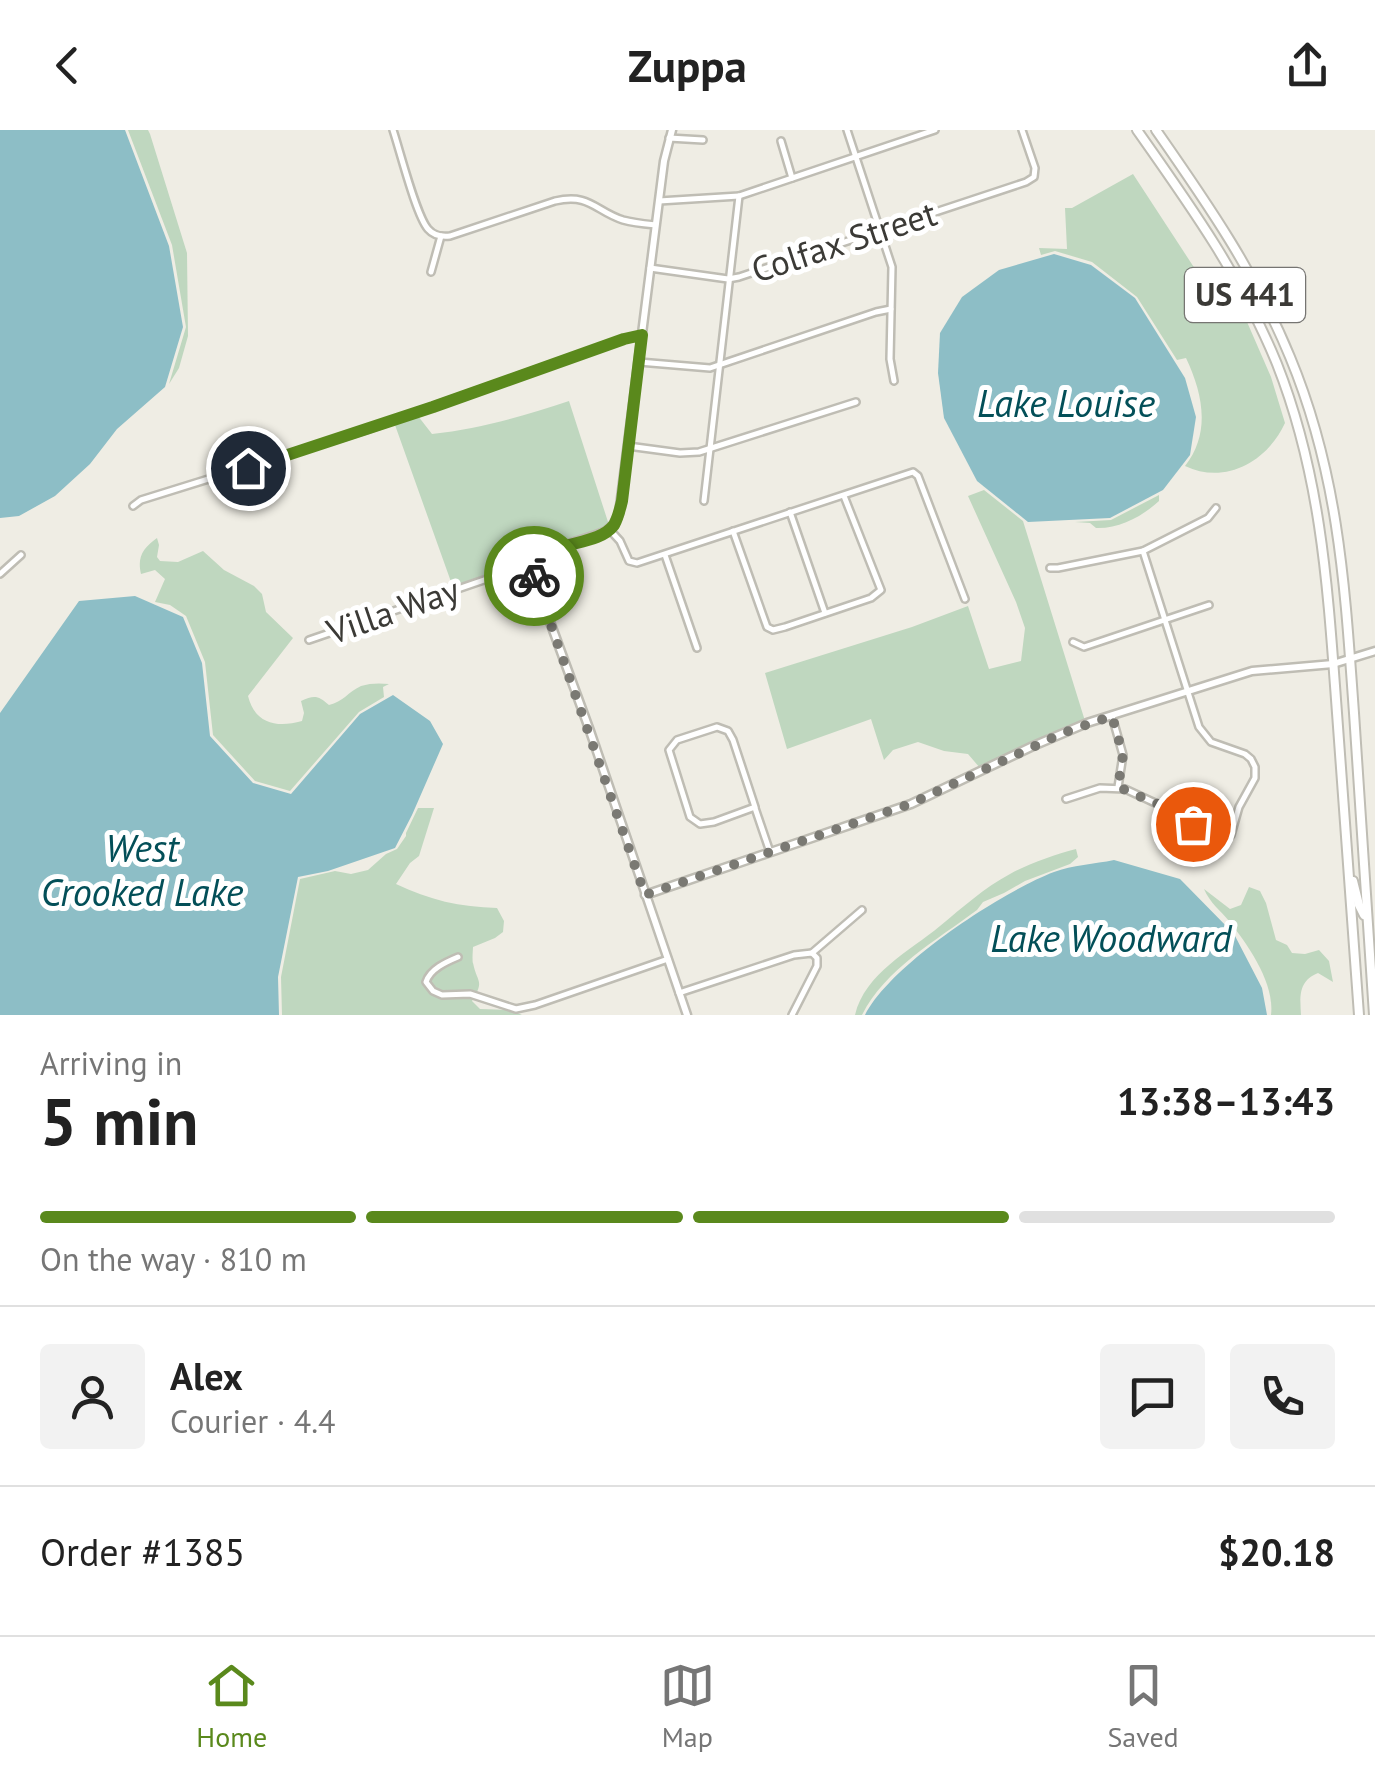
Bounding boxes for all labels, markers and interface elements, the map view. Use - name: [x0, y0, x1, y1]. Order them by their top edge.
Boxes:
- text: Zuppa: [628, 36, 747, 94]
- icon: back: [40, 38, 95, 93]
- icon: share: [1280, 38, 1335, 93]
- street label: Colfax Street: [745, 189, 942, 293]
- road number: US 441: [1185, 268, 1305, 322]
- water label: Lake Louise: [977, 378, 1155, 427]
- pin: [206, 426, 291, 511]
- icon: home: [221, 441, 276, 496]
- courier: [484, 526, 584, 626]
- icon: bike: [507, 549, 562, 604]
- street label: Villa Way: [319, 566, 465, 654]
- pin: [1151, 782, 1236, 867]
- icon: bag: [1166, 797, 1221, 852]
- water label: West Crooked Lake: [41, 823, 244, 916]
- water label: Lake Woodward: [990, 913, 1233, 962]
- text: Arriving in: [40, 1042, 182, 1084]
- text: 13:38–13:43: [1117, 1076, 1335, 1125]
- text: 5 min: [40, 1079, 199, 1163]
- text: On the way · 810 m: [40, 1238, 307, 1280]
- button: person: [40, 1344, 145, 1449]
- button: chat: [1100, 1344, 1205, 1449]
- button: phone: [1230, 1344, 1335, 1449]
- text: Alex: [170, 1351, 243, 1400]
- text: Courier · 4.4: [170, 1400, 336, 1442]
- text: Order #1385: [40, 1527, 245, 1576]
- text: $20.18: [1218, 1527, 1335, 1576]
- tab: Home: [196, 1658, 267, 1755]
- tab: Map: [660, 1658, 715, 1755]
- tab: Saved: [1107, 1658, 1179, 1755]

